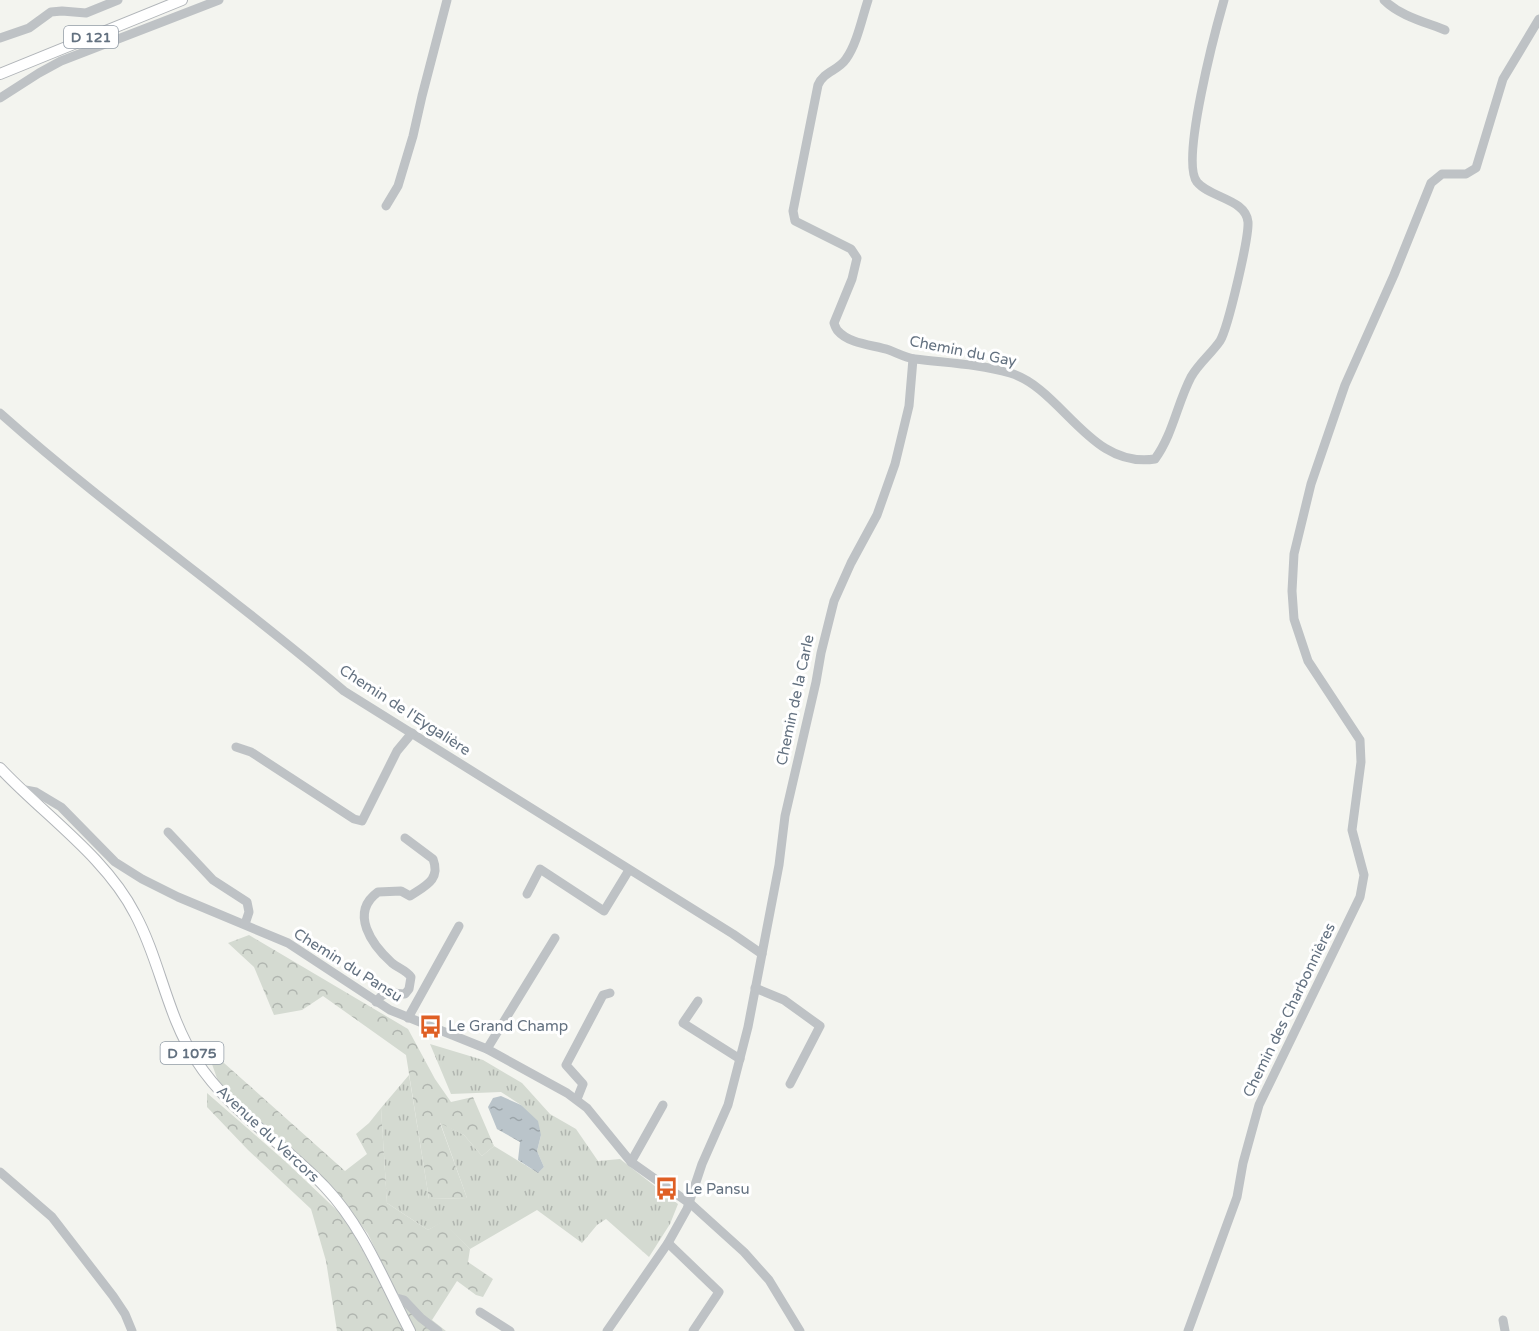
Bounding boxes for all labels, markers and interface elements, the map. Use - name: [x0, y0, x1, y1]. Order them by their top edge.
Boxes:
- road number: D 121: [64, 26, 118, 48]
- street label: Chemin du Gay: [908, 332, 1018, 370]
- street label: Chemin de la Carle: [772, 633, 818, 767]
- street label: Chemin de l'Eygalière: [336, 661, 474, 759]
- street label: Chemin des Charbonnières: [1239, 920, 1339, 1100]
- street label: Chemin du Pansu: [290, 924, 406, 1006]
- bus stop icon: Le Grand Champ: [417, 1013, 443, 1039]
- place label: Le Grand Champ: [448, 1017, 568, 1035]
- road number: D 1075: [160, 1042, 224, 1064]
- street label: Avenue du Vercors: [213, 1082, 323, 1186]
- bus stop icon: Le Pansu: [654, 1176, 680, 1202]
- place label: Le Pansu: [685, 1180, 750, 1198]

